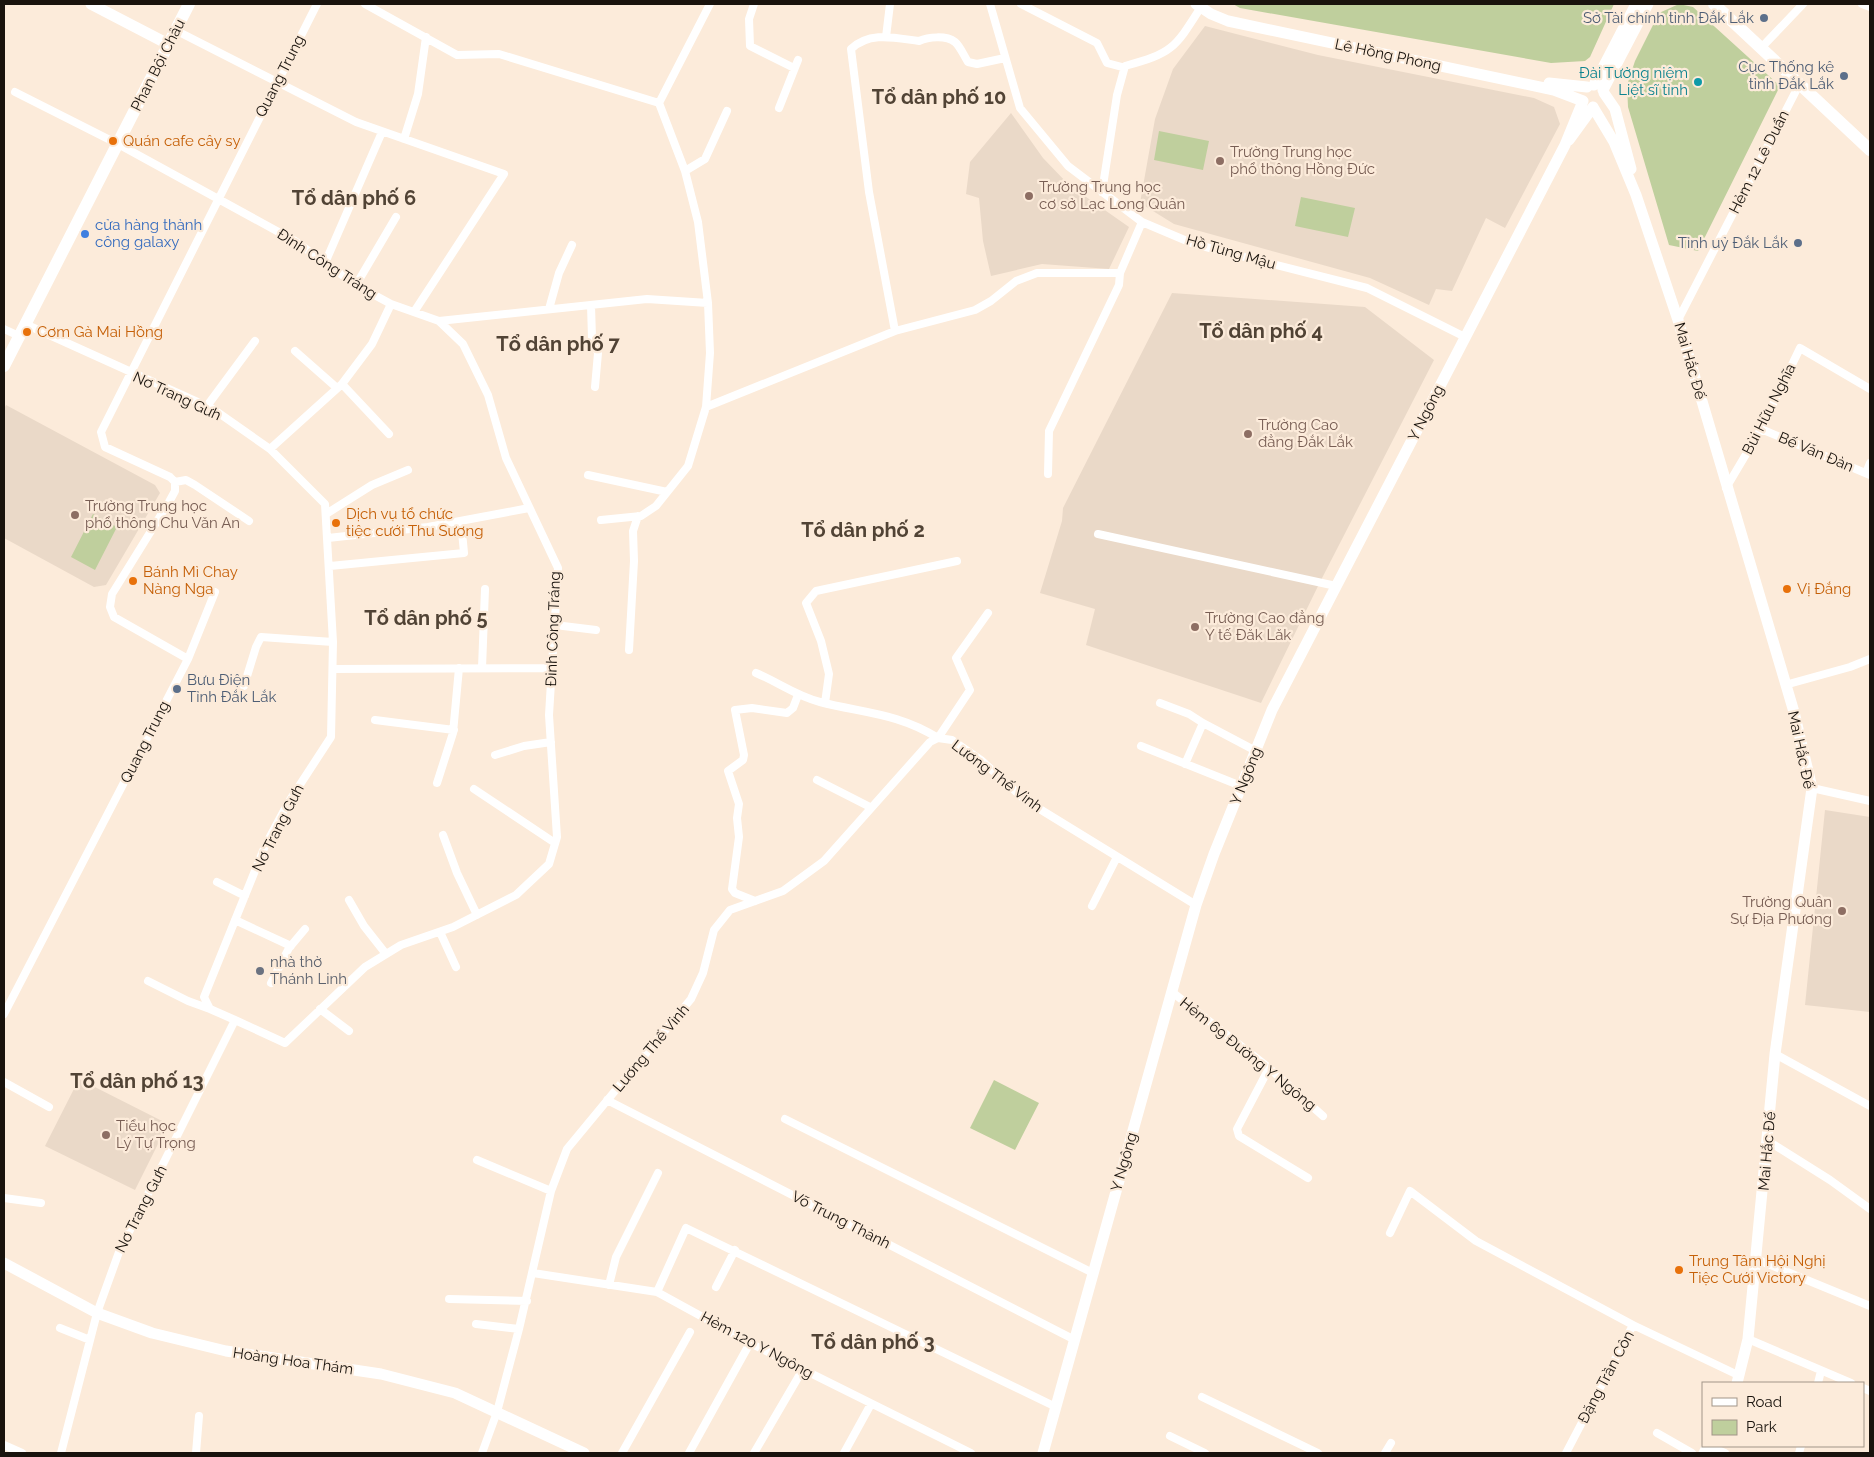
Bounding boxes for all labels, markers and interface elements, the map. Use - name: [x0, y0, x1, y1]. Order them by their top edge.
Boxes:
- place label: Sở Tài chính tỉnh Đắk Lắk: [1583, 9, 1754, 27]
- marker: Sở Tài chính tỉnh Đắk Lắk: [1758, 12, 1770, 24]
- street label: Phan Bội Châu: [127, 16, 189, 114]
- street label: Quang Trung: [252, 32, 308, 120]
- street label: Lê Hồng Phong: [1333, 35, 1443, 75]
- place label: Cục Thống kê tỉnh Đắk Lắk: [1738, 58, 1834, 93]
- place label: Đài Tưởng niệm Liệt sĩ tỉnh: [1579, 64, 1688, 99]
- marker: Cục Thống kê tỉnh Đắk Lắk: [1838, 70, 1850, 82]
- marker: Đài Tưởng niệm Liệt sĩ tỉnh: [1692, 76, 1704, 88]
- district label: Tổ dân phố 10: [872, 85, 1006, 109]
- street label: Hẻm 12 Lê Duẩn: [1725, 107, 1793, 217]
- place label: Quán cafe cây sy: [123, 132, 241, 150]
- marker: Quán cafe cây sy: [107, 135, 119, 147]
- place label: Trường Trung học phổ thông Hồng Đức: [1230, 143, 1375, 178]
- marker: Trường Trung học phổ thông Hồng Đức: [1214, 155, 1226, 167]
- place label: Trường Trung học cơ sở Lạc Long Quân: [1039, 178, 1185, 213]
- district label: Tổ dân phố 6: [292, 186, 416, 210]
- marker: Trường Trung học cơ sở Lạc Long Quân: [1023, 190, 1035, 202]
- place label: cửa hàng thành công galaxy: [95, 216, 202, 251]
- street label: Đinh Công Tráng: [274, 225, 380, 303]
- marker: cửa hàng thành công galaxy: [79, 228, 91, 240]
- street label: Hồ Tùng Mậu: [1184, 231, 1278, 273]
- place label: Tỉnh uỷ Đắk Lắk: [1678, 234, 1788, 252]
- marker: Tỉnh uỷ Đắk Lắk: [1792, 237, 1804, 249]
- district label: Tổ dân phố 4: [1199, 319, 1323, 343]
- street label: Mai Hắc Đế: [1670, 320, 1710, 402]
- place label: Cơm Gà Mai Hồng: [37, 323, 163, 341]
- marker: Cơm Gà Mai Hồng: [21, 326, 33, 338]
- district label: Tổ dân phố 7: [496, 332, 621, 356]
- street label: Bùi Hữu Nghĩa: [1738, 361, 1800, 457]
- street label: Nơ Trang Gưh: [130, 368, 224, 424]
- street label: Y Ngông: [1404, 382, 1448, 444]
- place label: Trường Cao đẳng Đắk Lắk: [1258, 416, 1353, 451]
- marker: Trường Cao đẳng Đắk Lắk: [1242, 428, 1254, 440]
- street label: Bế Văn Đàn: [1776, 428, 1856, 476]
- place label: Trường Trung học phổ thông Chu Văn An: [85, 497, 240, 532]
- place label: Dịch vụ tổ chức tiệc cưới Thu Sương: [346, 505, 483, 540]
- marker: Trường Trung học phổ thông Chu Văn An: [69, 509, 81, 521]
- marker: Dịch vụ tổ chức tiệc cưới Thu Sương: [330, 517, 342, 529]
- district label: Tổ dân phố 2: [801, 518, 925, 542]
- place label: Bánh Mì Chay Nàng Nga: [143, 563, 238, 598]
- street label: Đinh Công Tráng: [542, 571, 564, 687]
- marker: Bánh Mì Chay Nàng Nga: [127, 575, 139, 587]
- place label: Vị Đắng: [1797, 580, 1851, 598]
- marker: Vị Đắng: [1781, 583, 1793, 595]
- district label: Tổ dân phố 5: [364, 606, 488, 630]
- place label: Trường Cao đẳng Y tế Đăk Lăk: [1205, 609, 1324, 644]
- marker: Trường Cao đẳng Y tế Đăk Lăk: [1189, 621, 1201, 633]
- place label: Bưu Điện Tỉnh Đắk Lắk: [187, 671, 276, 706]
- marker: Bưu Điện Tỉnh Đắk Lắk: [171, 683, 183, 695]
- street label: Quang Trung: [117, 698, 173, 786]
- street label: Mai Hắc Đế: [1784, 709, 1818, 791]
- street label: Lương Thế Vinh: [948, 736, 1046, 816]
- street label: Y Ngông: [1226, 744, 1266, 808]
- street label: Nơ Trang Gưh: [248, 781, 308, 875]
- place label: Trường Quân Sự Địa Phương: [1730, 893, 1832, 928]
- marker: Trường Quân Sự Địa Phương: [1836, 905, 1848, 917]
- place label: nhà thờ Thánh Linh: [270, 953, 347, 988]
- marker: nhà thờ Thánh Linh: [254, 965, 266, 977]
- street label: Hẻm 69 Đường Y Ngông: [1176, 994, 1320, 1114]
- street label: Lương Thế Vinh: [609, 1000, 693, 1096]
- district label: Tổ dân phố 13: [70, 1069, 204, 1093]
- street label: Mai Hắc Đế: [1755, 1111, 1779, 1191]
- place label: Tiểu học Lý Tự Trọng: [116, 1117, 196, 1152]
- marker: Tiểu học Lý Tự Trọng: [100, 1129, 112, 1141]
- street label: Y Ngông: [1107, 1130, 1141, 1194]
- street label: Nơ Trang Gưh: [111, 1162, 171, 1256]
- street label: Võ Trung Thành: [789, 1187, 893, 1253]
- place label: Trung Tâm Hội Nghị Tiệc Cưới Victory: [1689, 1252, 1826, 1287]
- marker: Trung Tâm Hội Nghị Tiệc Cưới Victory: [1673, 1264, 1685, 1276]
- street label: Hẻm 120 Y Ngông: [698, 1308, 816, 1382]
- street label: Đặng Trần Côn: [1574, 1328, 1638, 1426]
- district label: Tổ dân phố 3: [811, 1330, 935, 1354]
- street label: Hoàng Hoa Thám: [232, 1344, 354, 1378]
- legend: [1702, 1382, 1864, 1447]
- text: Road: [1746, 1393, 1782, 1411]
- text: Park: [1746, 1418, 1777, 1436]

